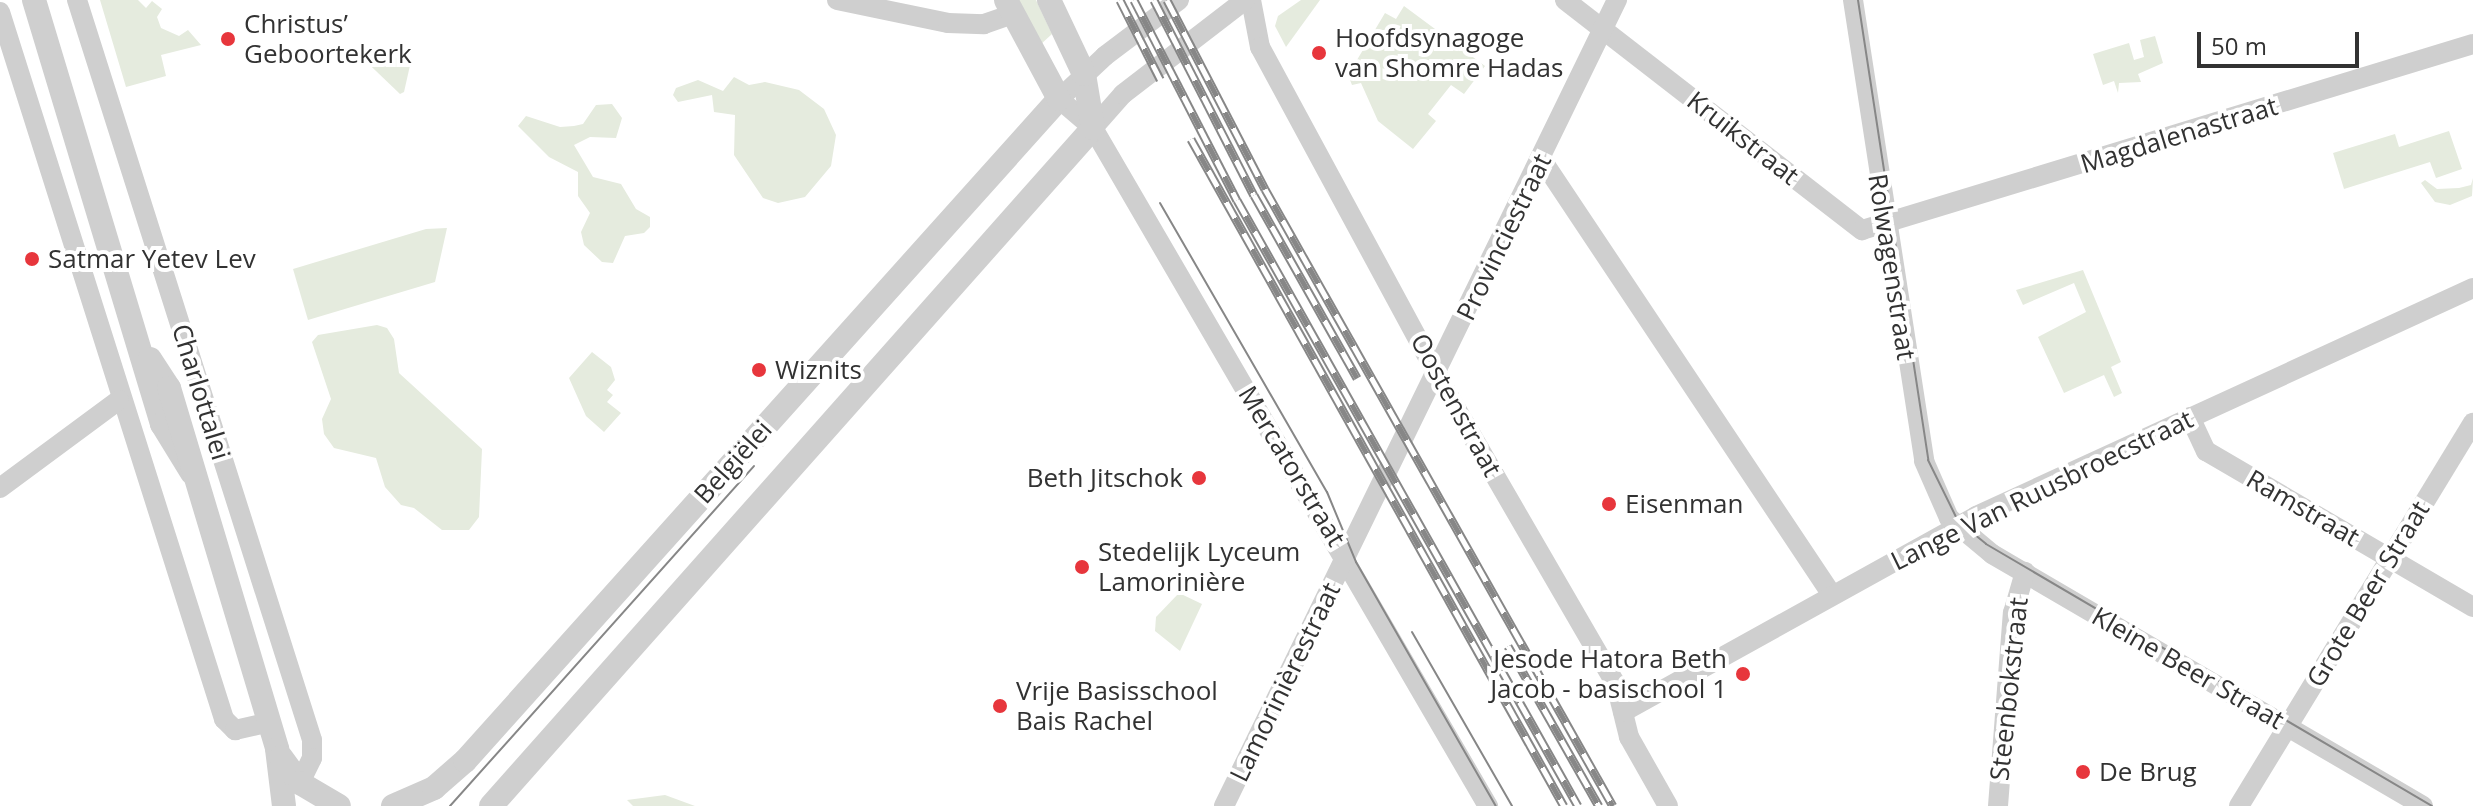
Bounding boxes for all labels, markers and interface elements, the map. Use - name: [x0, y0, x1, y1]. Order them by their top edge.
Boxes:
- place label: Christus’ Geboortekerk: [244, 8, 412, 70]
- scale bar: [2201, 16, 2363, 66]
- place label: Hoofdsynagoge van Shomre Hadas: [1335, 22, 1563, 84]
- text: 50 m: [2211, 29, 2267, 62]
- marker: Christus’ Geboortekerk: [219, 30, 237, 48]
- marker: Hoofdsynagoge van Shomre Hadas: [1310, 44, 1328, 62]
- street label: Kruikstraat: [1681, 85, 1805, 191]
- street label: Magdalenastraat: [2077, 90, 2281, 180]
- street label: Provinciestraat: [1450, 149, 1558, 325]
- street label: Rolwagenstraat: [1862, 172, 1922, 362]
- place label: Satmar Yetev Lev: [48, 243, 256, 275]
- marker: Satmar Yetev Lev: [23, 250, 41, 268]
- street label: Charlottalei: [166, 320, 236, 464]
- street label: Oostenstraat: [1404, 328, 1508, 482]
- place label: Wiznits: [775, 354, 862, 386]
- marker: Wiznits: [750, 361, 768, 379]
- street label: Mercatorstraat: [1232, 380, 1352, 552]
- street label: Lange Van Ruusbroecstraat: [1886, 403, 2198, 577]
- street label: Belgiëlei: [688, 414, 778, 510]
- place label: Beth Jitschok: [1027, 462, 1183, 494]
- street label: Ramstraat: [2241, 463, 2365, 553]
- marker: Beth Jitschok: [1190, 469, 1208, 487]
- place label: Eisenman: [1625, 488, 1743, 520]
- marker: Eisenman: [1600, 495, 1618, 513]
- street label: Grote Beer Straat: [2300, 495, 2436, 693]
- place label: Stedelijk Lyceum Lamorinière: [1098, 536, 1300, 598]
- marker: Stedelijk Lyceum Lamorinière: [1073, 558, 1091, 576]
- street label: Lamorinièrestraat: [1223, 577, 1347, 787]
- street label: Steenbokstraat: [1984, 596, 2034, 782]
- street label: Kleine Beer Straat: [2086, 600, 2290, 736]
- place label: Jesode Hatora Beth Jacob - basischool 1: [1490, 643, 1727, 704]
- marker: Jesode Hatora Beth Jacob - basischool 1: [1734, 665, 1752, 683]
- place label: Vrije Basisschool Bais Rachel: [1016, 675, 1218, 736]
- marker: Vrije Basisschool Bais Rachel: [991, 697, 1009, 715]
- place label: De Brug: [2099, 756, 2197, 788]
- marker: De Brug: [2074, 763, 2092, 781]

